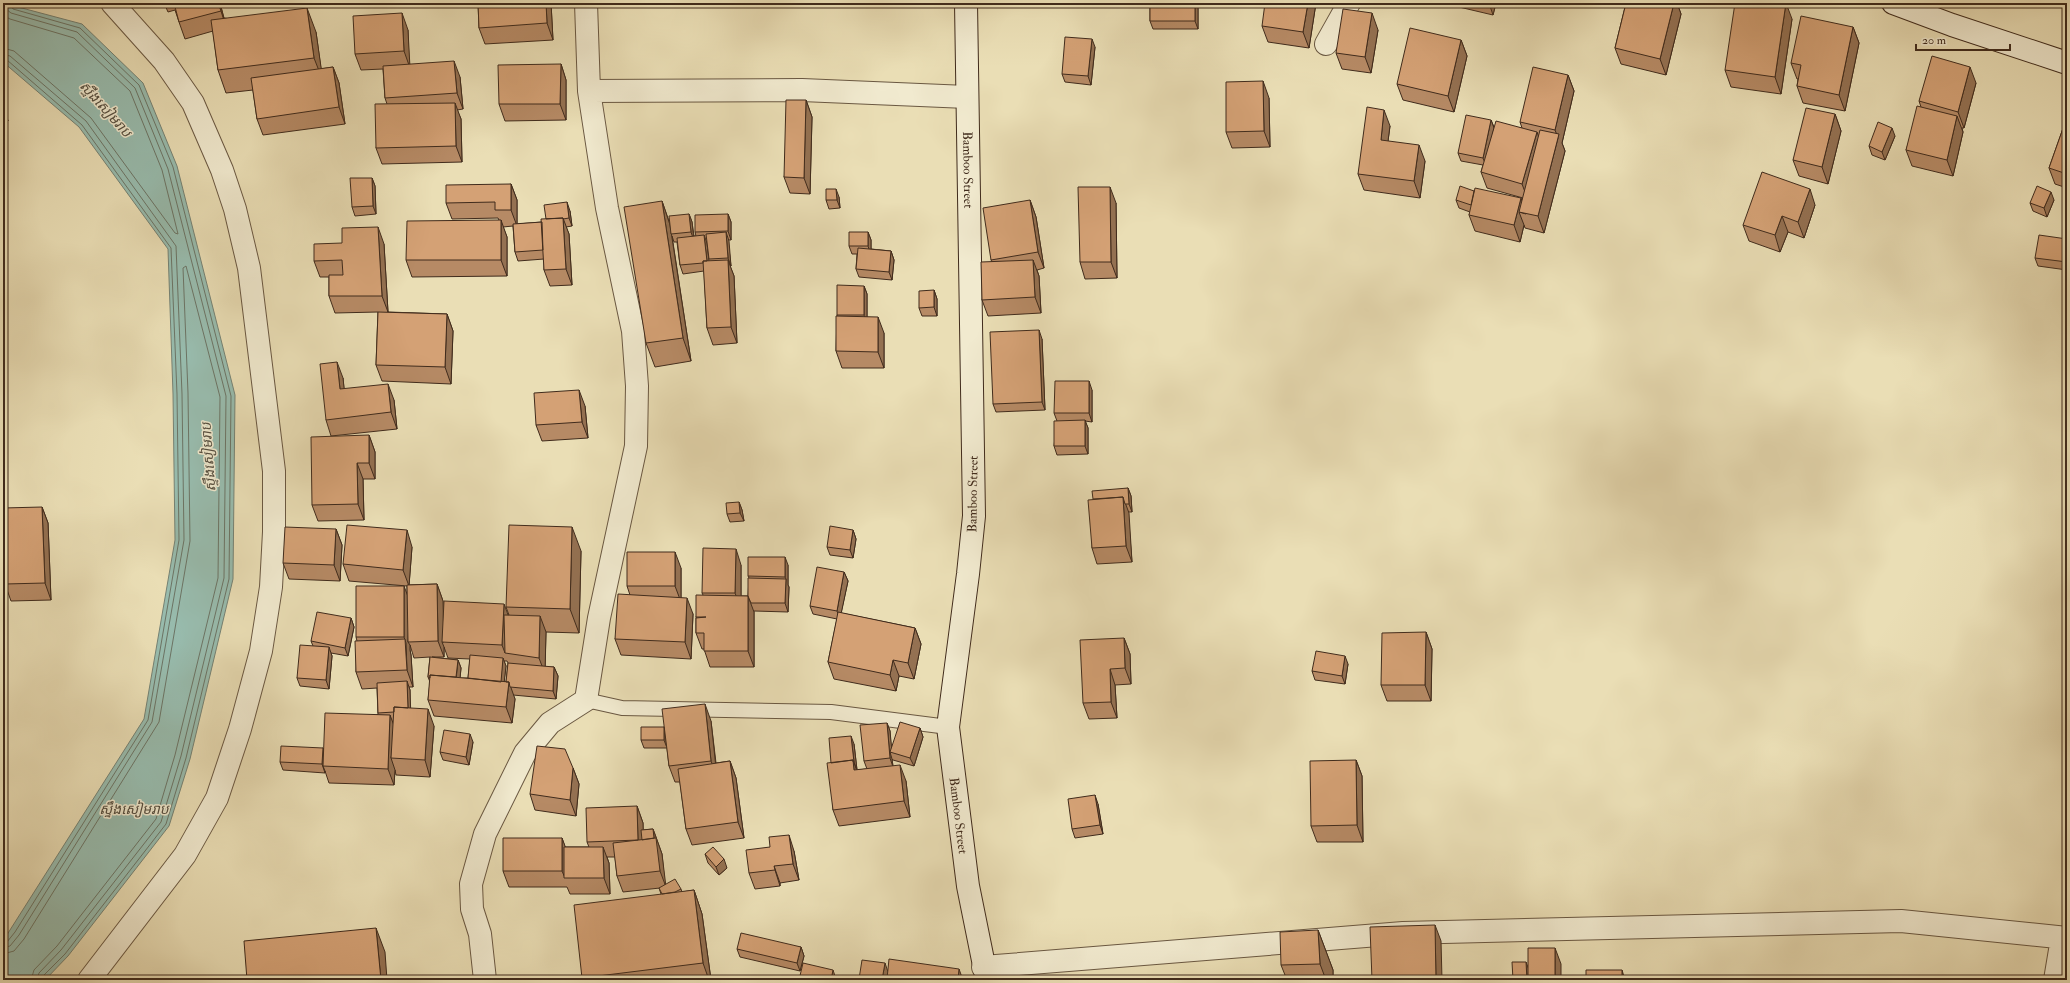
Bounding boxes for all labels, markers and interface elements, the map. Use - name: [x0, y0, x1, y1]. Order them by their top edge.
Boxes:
- scale bar: [1916, 26, 2010, 52]
- text: 20 m: [1922, 33, 1947, 48]
- water label: ស្ទឹងសៀមរាប: [76, 77, 137, 142]
- street label: Bamboo Street: [959, 131, 976, 209]
- water label: ស្ទឹងសៀមរាប: [197, 421, 220, 492]
- street label: Bamboo Street: [964, 455, 982, 533]
- street label: Bamboo Street: [945, 777, 971, 855]
- water label: ស្ទឹងសៀមរាប: [99, 800, 170, 818]

